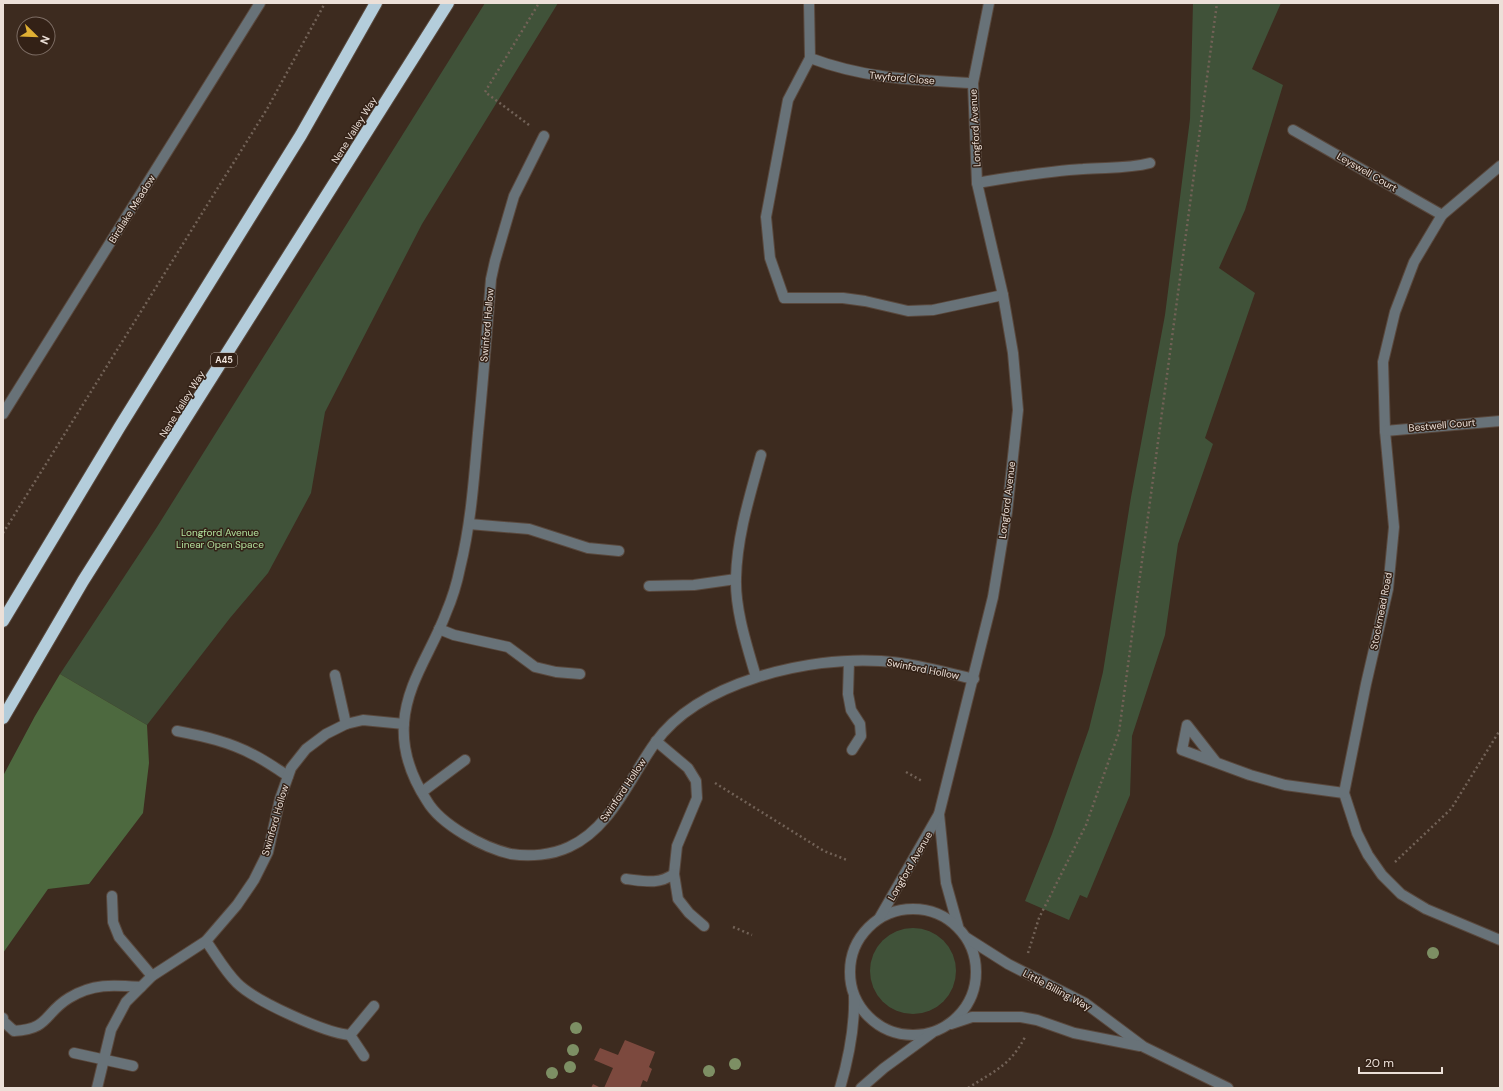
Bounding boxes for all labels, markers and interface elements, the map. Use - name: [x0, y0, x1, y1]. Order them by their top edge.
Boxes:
- north arrow: [16, 16, 56, 56]
- text: N: [37, 33, 53, 46]
- street label: Twyford Close: [869, 69, 936, 87]
- street label: Longford Avenue: [966, 88, 984, 167]
- street label: Nene Valley Way: [328, 94, 380, 166]
- street label: Leyswell Court: [1335, 150, 1399, 194]
- street label: Birdlake Meadow: [106, 172, 158, 246]
- street label: Swinford Hollow: [477, 287, 497, 362]
- road number: A45: [211, 353, 237, 367]
- street label: Nene Valley Way: [156, 368, 208, 440]
- street label: Bestwell Court: [1408, 416, 1476, 434]
- street label: Longford Avenue: [996, 460, 1018, 539]
- park label: Longford Avenue Linear Open Space: [176, 526, 264, 551]
- street label: Stockmead Road: [1367, 571, 1395, 651]
- street label: Swinford Hollow: [886, 656, 961, 682]
- street label: Swinford Hollow: [597, 756, 649, 824]
- street label: Swinford Hollow: [259, 782, 292, 857]
- street label: Longford Avenue: [885, 829, 935, 903]
- street label: Little Billing Way: [1021, 967, 1094, 1014]
- scale bar: [1359, 1049, 1442, 1075]
- text: 20 m: [1365, 1055, 1394, 1071]

